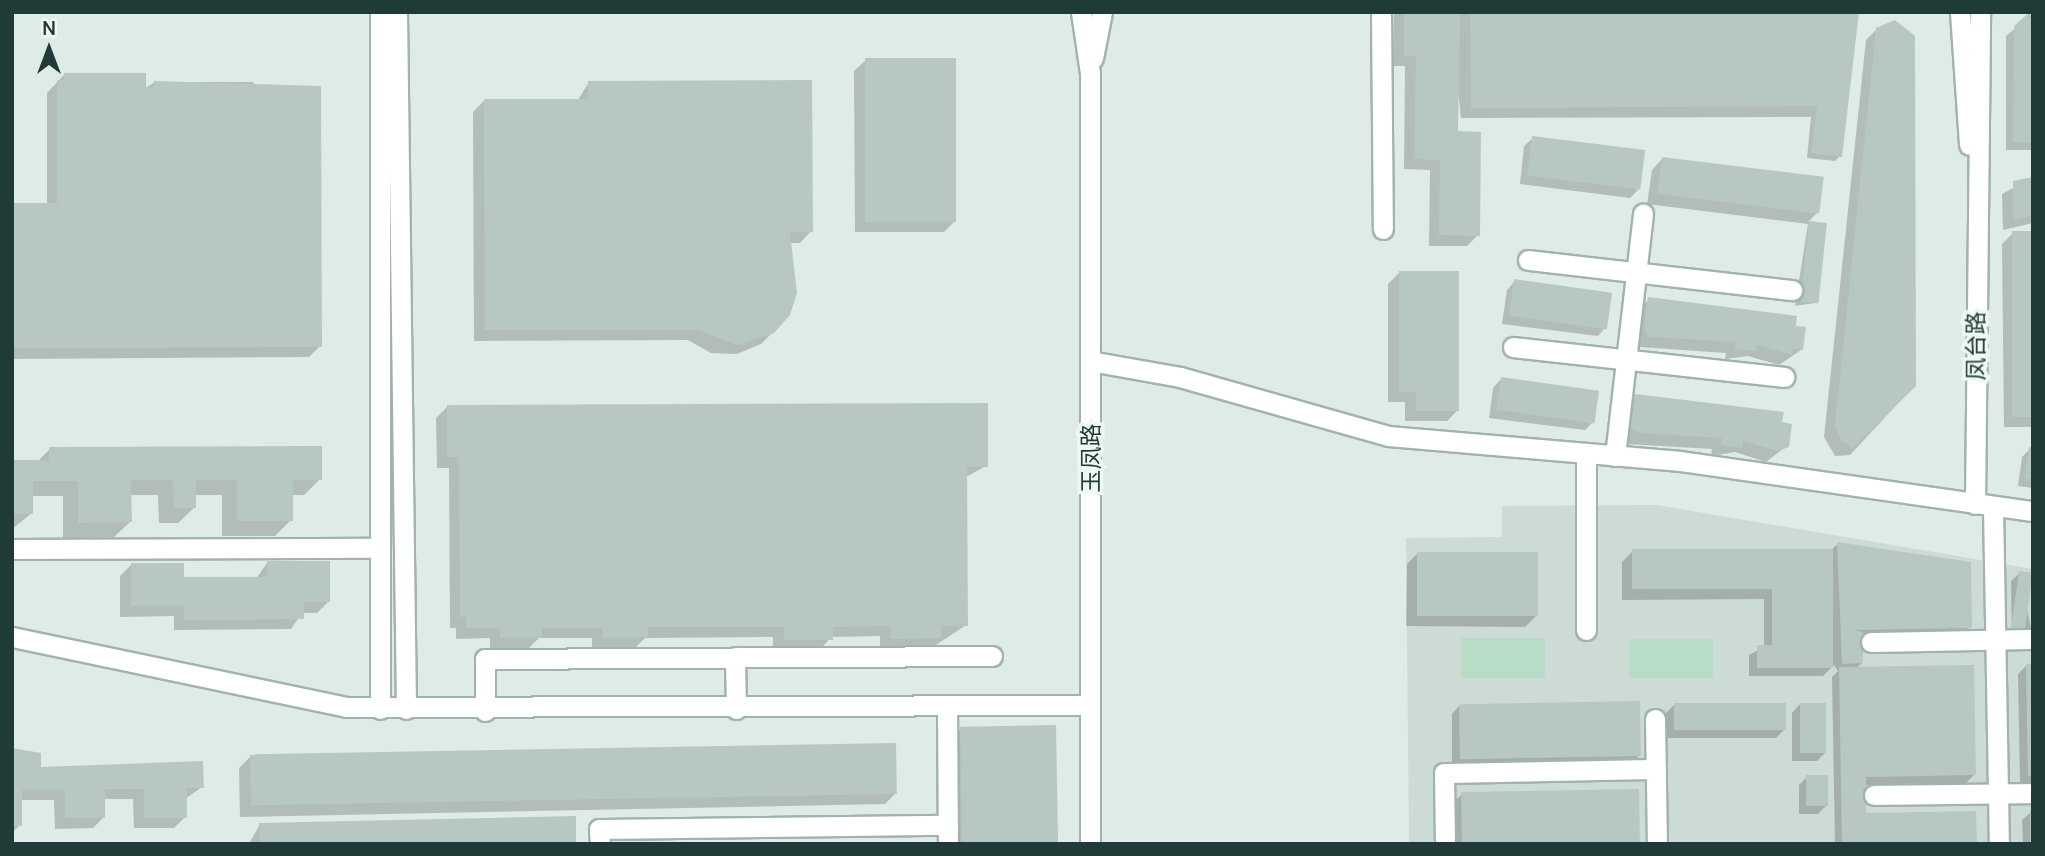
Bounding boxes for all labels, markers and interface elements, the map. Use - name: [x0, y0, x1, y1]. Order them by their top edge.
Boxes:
- north arrow: [14, 14, 84, 84]
- text: N: [42, 15, 56, 41]
- street label: 凤台路: [1961, 312, 1989, 380]
- street label: 玉凤路: [1076, 424, 1104, 492]

